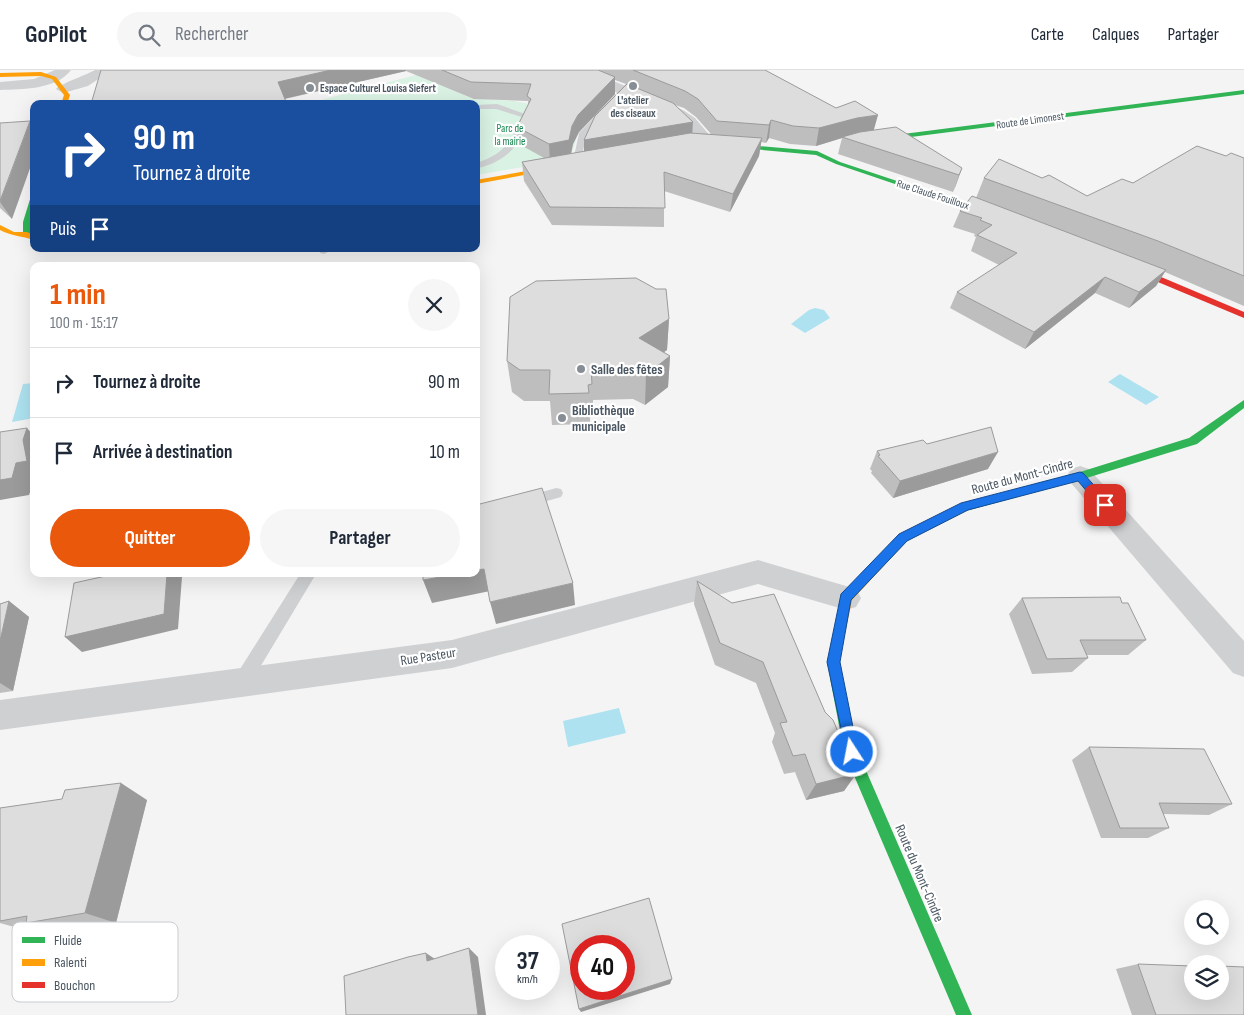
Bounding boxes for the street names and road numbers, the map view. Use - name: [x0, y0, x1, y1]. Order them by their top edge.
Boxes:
- street label: Route de Limonest: [995, 109, 1066, 132]
- street label: Rue Claude Fouilloux: [895, 177, 971, 212]
- street label: Route du Mont-Cindre: [970, 455, 1075, 498]
- street label: Rue Pasteur: [399, 644, 457, 669]
- street label: Route du Mont-Cindre: [891, 822, 948, 924]

